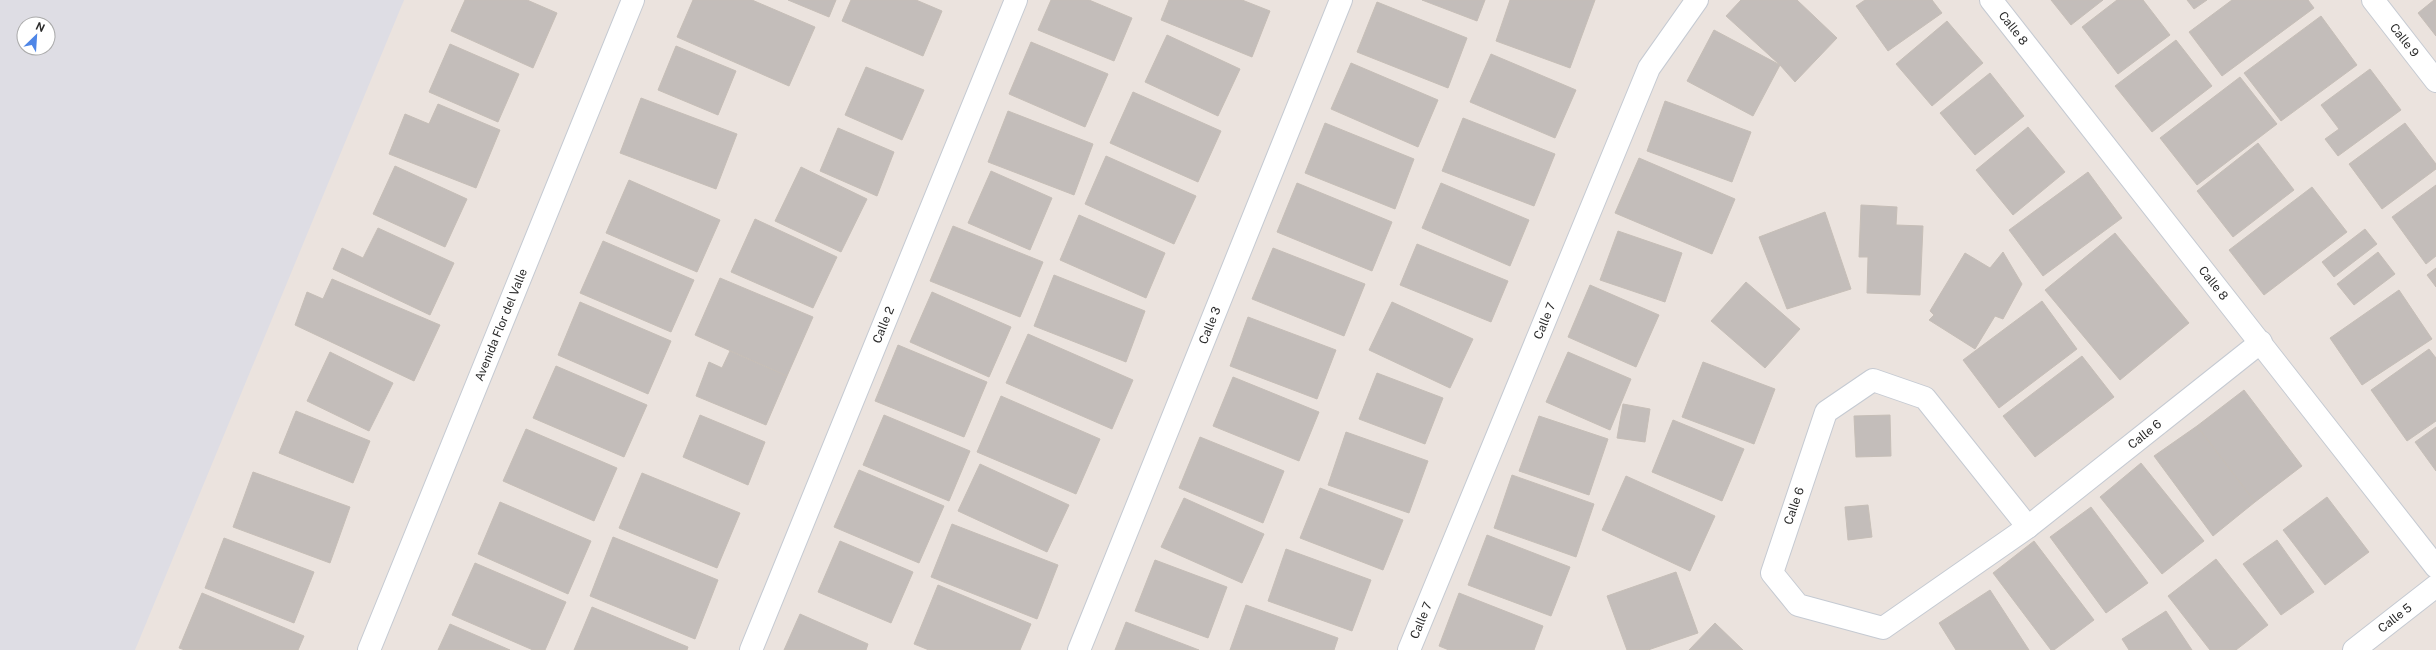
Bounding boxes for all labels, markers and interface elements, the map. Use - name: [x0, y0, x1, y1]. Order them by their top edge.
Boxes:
- street label: Calle 8: [1996, 9, 2031, 48]
- north arrow: [16, 16, 56, 56]
- text: N: [34, 20, 47, 34]
- street label: Calle 9: [2387, 21, 2422, 60]
- street label: Calle 8: [2196, 264, 2231, 303]
- street label: Avenida Flor del Valle: [472, 266, 530, 383]
- street label: Calle 7: [1531, 300, 1559, 341]
- street label: Calle 2: [870, 305, 897, 345]
- street label: Calle 3: [1196, 305, 1224, 346]
- street label: Calle 6: [2125, 417, 2164, 452]
- street label: Calle 6: [1781, 485, 1807, 527]
- street label: Calle 7: [1407, 600, 1435, 641]
- street label: Calle 5: [2375, 600, 2415, 636]

